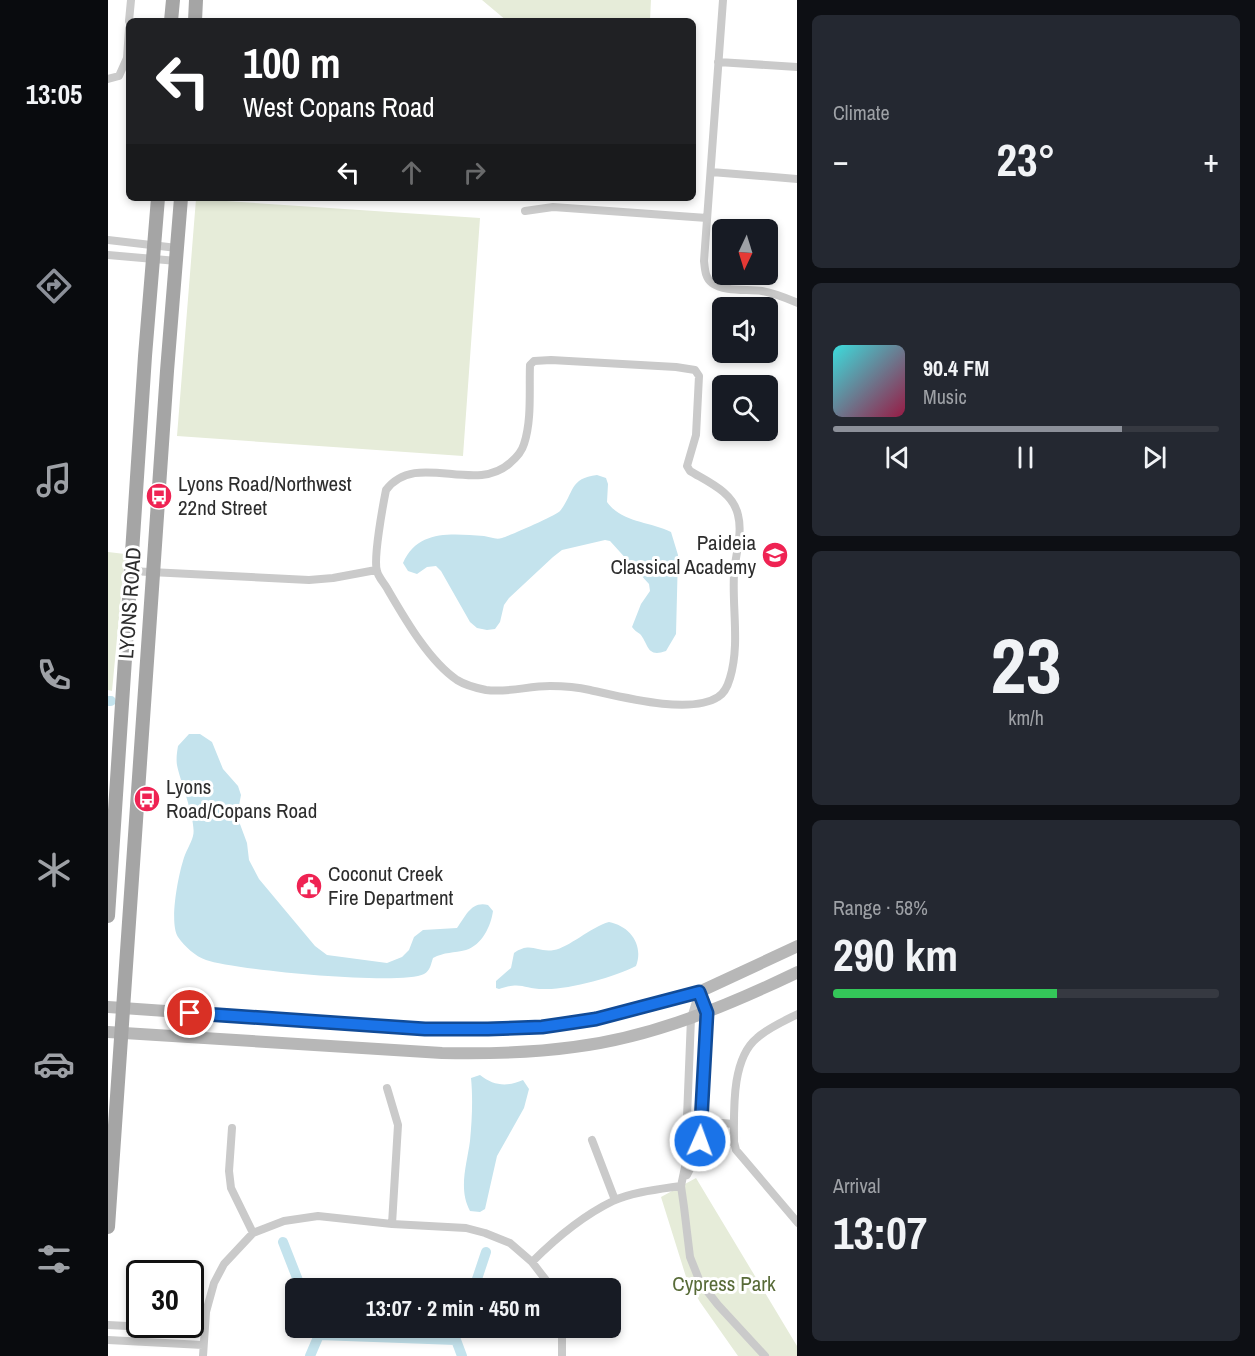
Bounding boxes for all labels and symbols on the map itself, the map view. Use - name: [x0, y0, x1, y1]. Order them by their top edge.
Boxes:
- north arrow: [712, 219, 778, 285]
- place label: Lyons Road/Northwest 22nd Street: [178, 469, 352, 522]
- bus stop icon: Lyons Road/Northwest 22nd Street: [144, 481, 174, 511]
- place label: Paideia Classical Academy: [611, 528, 756, 581]
- school or university icon: Paideia Classical Academy: [760, 540, 790, 570]
- street label: LYONS ROAD: [111, 546, 148, 660]
- place label: Lyons Road/Copans Road: [166, 772, 317, 825]
- bus stop icon: Lyons Road/Copans Road: [132, 784, 162, 814]
- place label: Coconut Creek Fire Department: [328, 859, 454, 912]
- public building icon: Coconut Creek Fire Department: [294, 871, 324, 901]
- pin: [164, 987, 215, 1038]
- position arrow: [668, 1109, 732, 1173]
- speed limit sign: 30: [126, 1260, 204, 1338]
- park label: Cypress Park: [672, 1269, 776, 1298]

